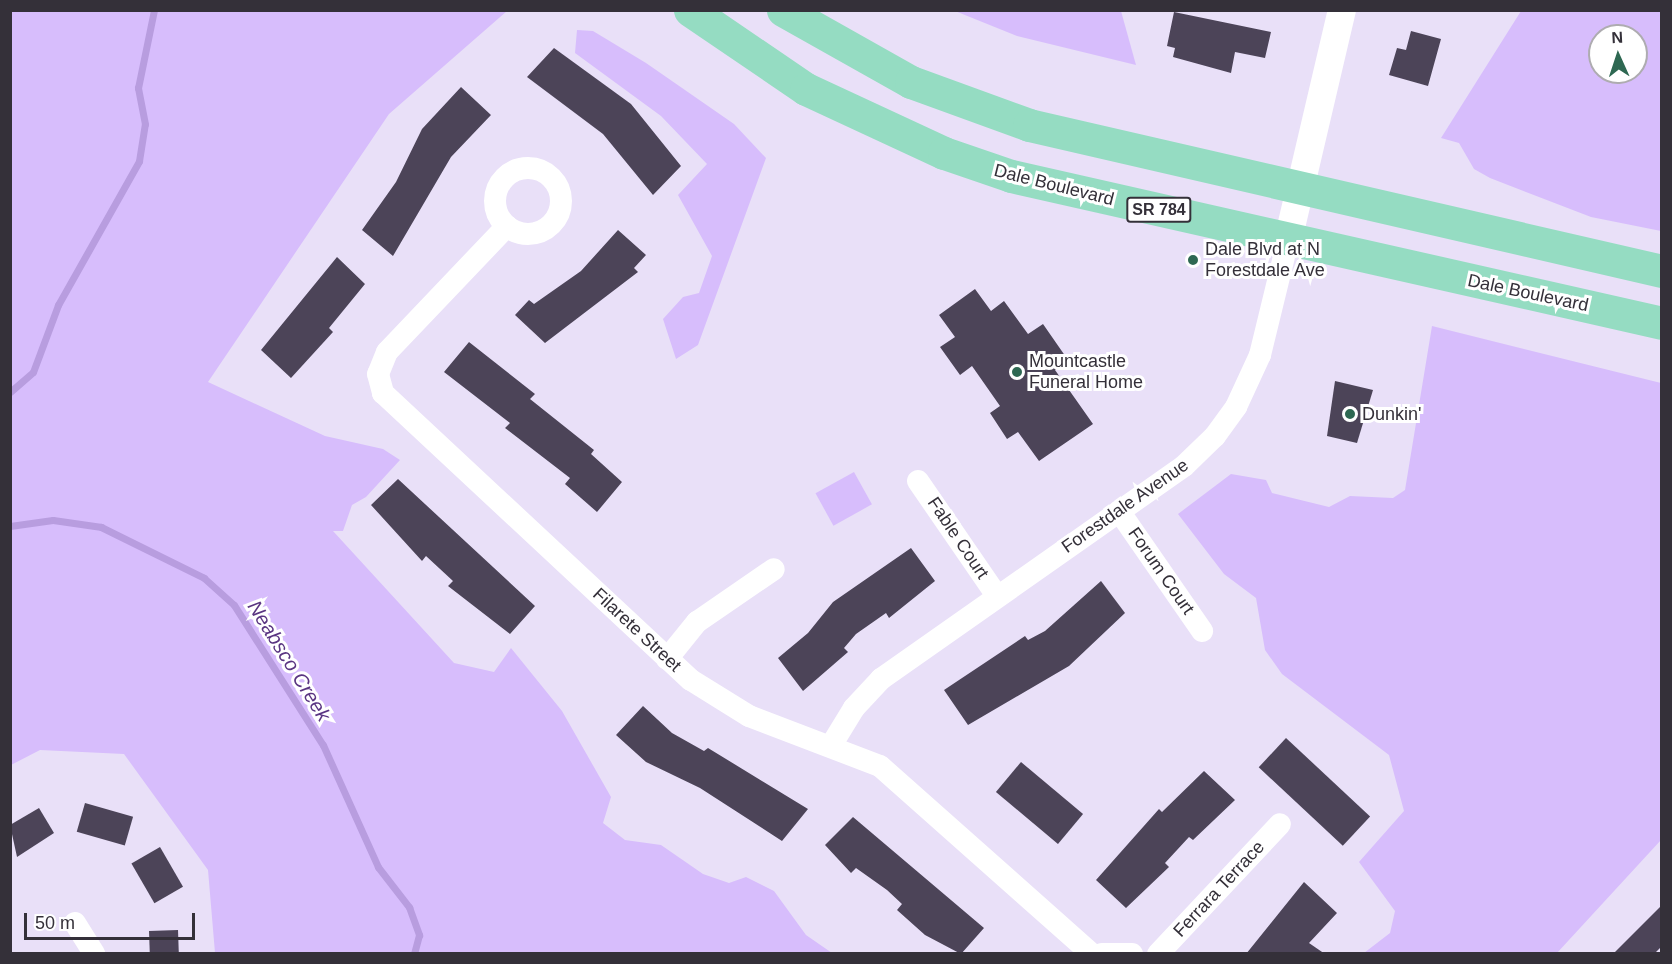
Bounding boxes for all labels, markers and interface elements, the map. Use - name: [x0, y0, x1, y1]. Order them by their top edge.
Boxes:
- north arrow: [1588, 24, 1648, 84]
- text: N: [1611, 29, 1623, 46]
- street label: Dale Boulevard: [992, 160, 1116, 210]
- road number: SR 784: [1126, 197, 1192, 223]
- place label: Dale Blvd at N Forestdale Ave: [1205, 239, 1326, 282]
- marker: Dale Blvd at N Forestdale Ave: [1186, 253, 1200, 267]
- street label: Dale Boulevard: [1466, 270, 1590, 316]
- place label: Mountcastle Funeral Home: [1029, 351, 1143, 394]
- marker: Mountcastle Funeral Home: [1010, 365, 1024, 379]
- place label: Dunkin': [1362, 403, 1421, 425]
- marker: Dunkin': [1343, 407, 1357, 421]
- street label: Forestdale Avenue: [1057, 454, 1193, 558]
- street label: Fable Court: [923, 493, 993, 583]
- street label: Forum Court: [1123, 523, 1199, 619]
- street label: Filarete Street: [588, 584, 686, 676]
- water label: Neabsco Creek: [242, 596, 336, 726]
- street label: Ferrara Terrace: [1169, 836, 1269, 942]
- scale bar: [27, 901, 198, 939]
- text: 50 m: [35, 913, 75, 933]

